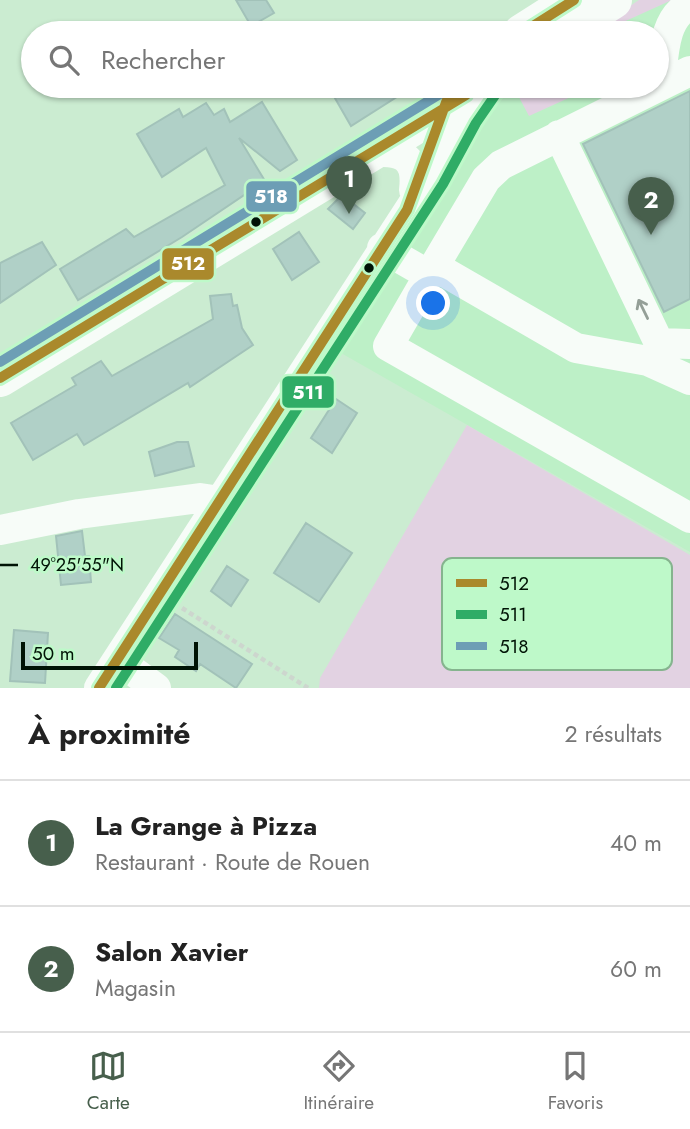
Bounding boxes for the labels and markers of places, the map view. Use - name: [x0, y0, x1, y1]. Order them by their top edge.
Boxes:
- pin: 1: [326, 156, 372, 214]
- pin: 2: [628, 177, 674, 235]
- unlabelled marker: [249, 215, 263, 229]
- unlabelled marker: [362, 261, 376, 275]

